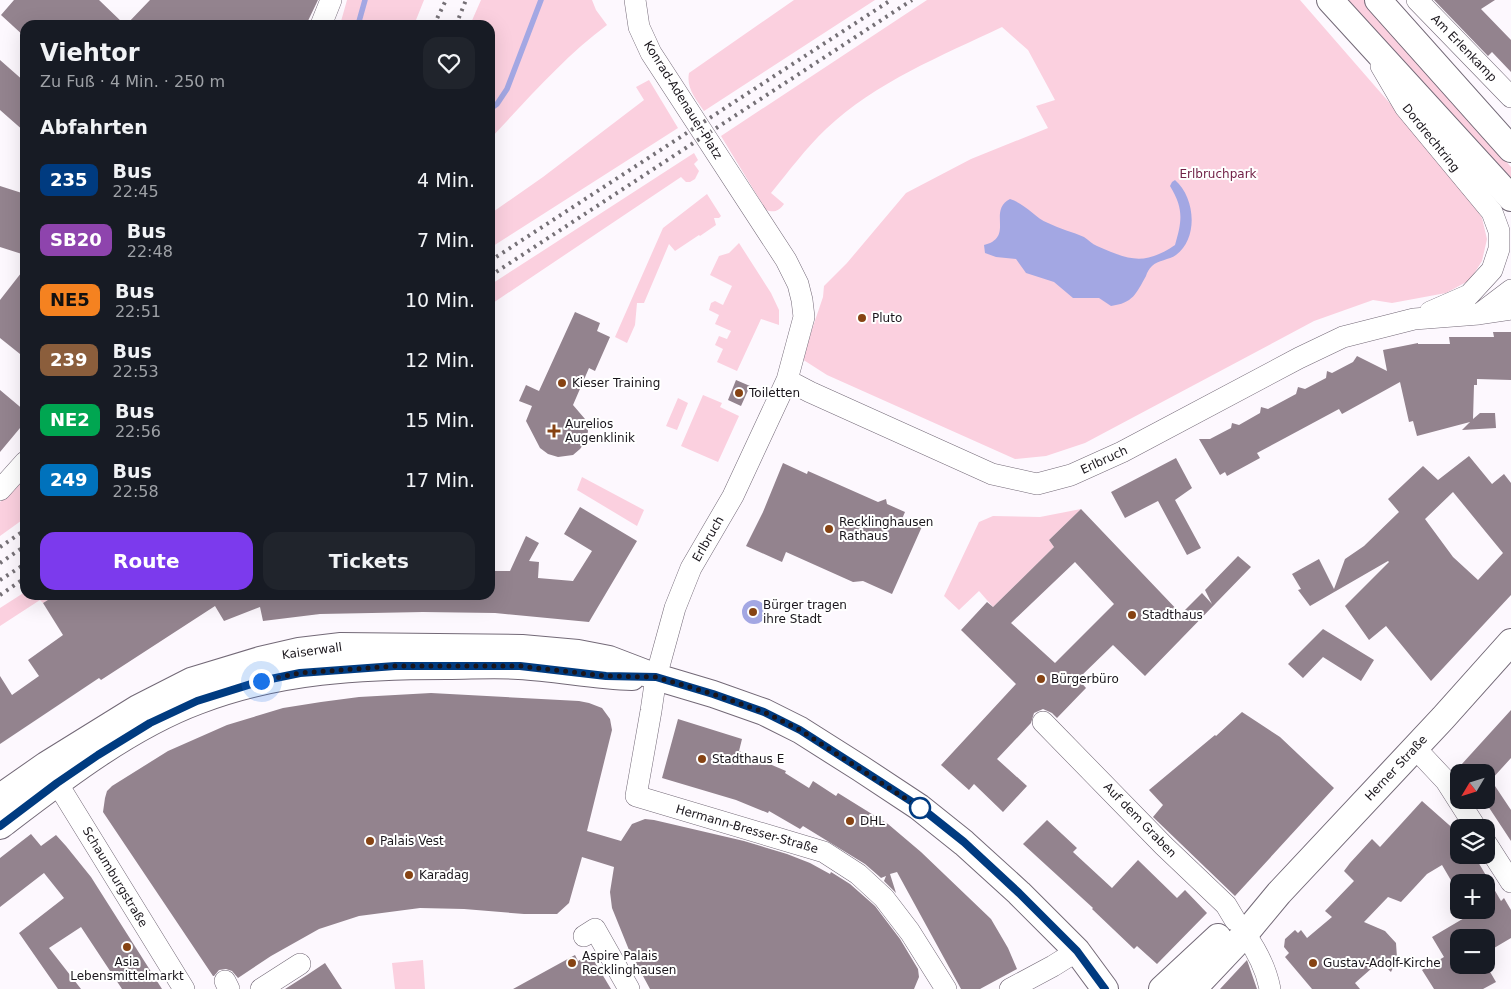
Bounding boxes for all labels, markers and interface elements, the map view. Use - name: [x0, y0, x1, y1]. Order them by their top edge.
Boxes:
- street label: Am Erlenkamp: [1428, 12, 1500, 84]
- button: heart: [423, 37, 475, 89]
- street label: Konrad-Adenauer-Platz: [641, 38, 725, 162]
- text: Viehtor: [40, 39, 140, 67]
- text: Zu Fuß · 4 Min. · 250 m: [40, 72, 225, 91]
- street label: Dordrechtring: [1399, 101, 1463, 175]
- text: Abfahrten: [40, 116, 148, 138]
- text: Bus: [113, 160, 152, 182]
- park label: Erlbruchpark: [1179, 167, 1257, 181]
- text: 235: [50, 169, 88, 190]
- text: 4 Min.: [417, 169, 475, 191]
- text: 22:45: [113, 182, 159, 201]
- text: Bus: [127, 220, 166, 242]
- text: SB20: [50, 229, 102, 250]
- text: 7 Min.: [417, 229, 475, 251]
- text: 22:48: [127, 242, 173, 261]
- text: Bus: [115, 280, 154, 302]
- text: NE5: [50, 289, 90, 310]
- text: 10 Min.: [405, 289, 475, 311]
- text: 22:51: [115, 302, 161, 321]
- place label: Pluto: [872, 311, 902, 325]
- marker: Pluto: [856, 312, 868, 324]
- text: Bus: [113, 340, 152, 362]
- text: 239: [50, 349, 88, 370]
- text: 12 Min.: [405, 349, 475, 371]
- text: 22:53: [113, 362, 159, 381]
- place label: Kieser Training: [572, 376, 660, 390]
- marker: Kieser Training: [556, 377, 568, 389]
- place label: Toiletten: [748, 386, 800, 400]
- marker: Toiletten: [733, 387, 745, 399]
- text: Bus: [115, 400, 154, 422]
- text: NE2: [50, 409, 90, 430]
- text: 15 Min.: [405, 409, 475, 431]
- place label: Aurelios Augenklinik: [565, 417, 635, 445]
- text: 22:56: [115, 422, 161, 441]
- marker: Aurelios Augenklinik: [547, 424, 561, 438]
- street label: Erlbruch: [1078, 443, 1130, 477]
- text: Bus: [113, 460, 152, 482]
- text: 249: [50, 469, 88, 490]
- text: 17 Min.: [405, 469, 475, 491]
- text: 22:58: [113, 482, 159, 501]
- street label: Erlbruch: [689, 514, 727, 564]
- place label: Recklinghausen Rathaus: [839, 515, 933, 543]
- marker: Recklinghausen Rathaus: [823, 523, 835, 535]
- button: Route: [40, 532, 253, 590]
- button: Tickets: [263, 532, 475, 590]
- place label: Bürger tragen ihre Stadt: [763, 598, 847, 626]
- marker: Bürger tragen ihre Stadt: [747, 606, 759, 618]
- place label: Stadthaus: [1142, 608, 1203, 622]
- marker: Stadthaus: [1126, 609, 1138, 621]
- street label: Kaiserwall: [281, 640, 343, 662]
- your location: [249, 669, 274, 694]
- place label: Bürgerbüro: [1051, 672, 1119, 686]
- marker: Bürgerbüro: [1035, 673, 1047, 685]
- street label: Herner Straße: [1362, 732, 1430, 804]
- place label: Stadthaus E: [712, 752, 784, 766]
- marker: Stadthaus E: [696, 753, 708, 765]
- north arrow: [1450, 764, 1495, 809]
- map controls: [1450, 764, 1495, 974]
- street label: Auf dem Graben: [1101, 780, 1179, 860]
- unlabelled marker: [909, 797, 931, 819]
- street label: Hermann-Bresser-Straße: [674, 802, 820, 856]
- place label: DHL: [860, 814, 885, 828]
- marker: DHL: [844, 815, 856, 827]
- button: layers: [1450, 819, 1495, 864]
- street label: Schaumburgstraße: [80, 824, 150, 930]
- place label: Palais Vest: [380, 834, 444, 848]
- marker: Palais Vest: [364, 835, 376, 847]
- place label: Karadag: [419, 868, 469, 882]
- marker: Karadag: [403, 869, 415, 881]
- button: +: [1450, 874, 1495, 919]
- button: −: [1450, 929, 1495, 974]
- marker: Asia Lebensmittelmarkt: [121, 941, 133, 953]
- place label: Aspire Palais Recklinghausen: [582, 949, 676, 977]
- place label: Asia Lebensmittelmarkt: [70, 955, 184, 983]
- place label: Gustav-Adolf-Kirche: [1323, 956, 1441, 970]
- marker: Aspire Palais Recklinghausen: [566, 957, 578, 969]
- marker: Gustav-Adolf-Kirche: [1307, 957, 1319, 969]

